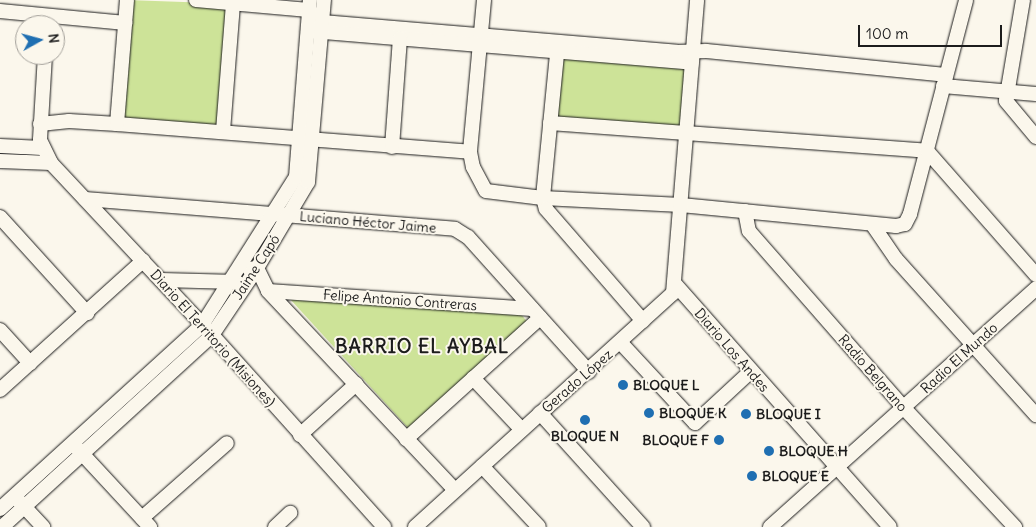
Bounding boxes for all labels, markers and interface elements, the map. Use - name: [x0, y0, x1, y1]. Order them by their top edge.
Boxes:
- north arrow: [15, 15, 65, 65]
- scale bar: [861, 15, 1005, 47]
- text: 100 m: [866, 24, 908, 43]
- text: N: [44, 32, 63, 44]
- street label: Luciano Héctor Jaime: [299, 208, 437, 236]
- street label: Jaime Capó: [229, 231, 283, 303]
- street label: Diario El Territorio (Misiones): [147, 266, 279, 410]
- street label: Felipe Antonio Contreras: [322, 286, 478, 314]
- street label: Diario Los Andes: [691, 305, 773, 395]
- street label: Radio El Mundo: [917, 319, 1001, 397]
- street label: Radio Belgrano: [835, 331, 911, 415]
- district label: BARRIO EL AYBAL: [333, 336, 511, 358]
- street label: Gerado López: [538, 346, 616, 416]
- place label: BLOQUE L: [633, 377, 699, 393]
- marker: BLOQUE L: [617, 379, 629, 391]
- place label: BLOQUE K: [659, 405, 726, 421]
- place label: BLOQUE I: [756, 406, 821, 422]
- marker: BLOQUE K: [643, 407, 655, 419]
- marker: BLOQUE I: [740, 408, 752, 420]
- marker: BLOQUE N: [579, 414, 591, 426]
- place label: BLOQUE N: [551, 428, 619, 444]
- place label: BLOQUE F: [642, 432, 709, 448]
- marker: BLOQUE F: [713, 434, 725, 446]
- place label: BLOQUE H: [779, 443, 848, 459]
- marker: BLOQUE H: [763, 445, 775, 457]
- place label: BLOQUE E: [762, 468, 829, 484]
- marker: BLOQUE E: [746, 470, 758, 482]

